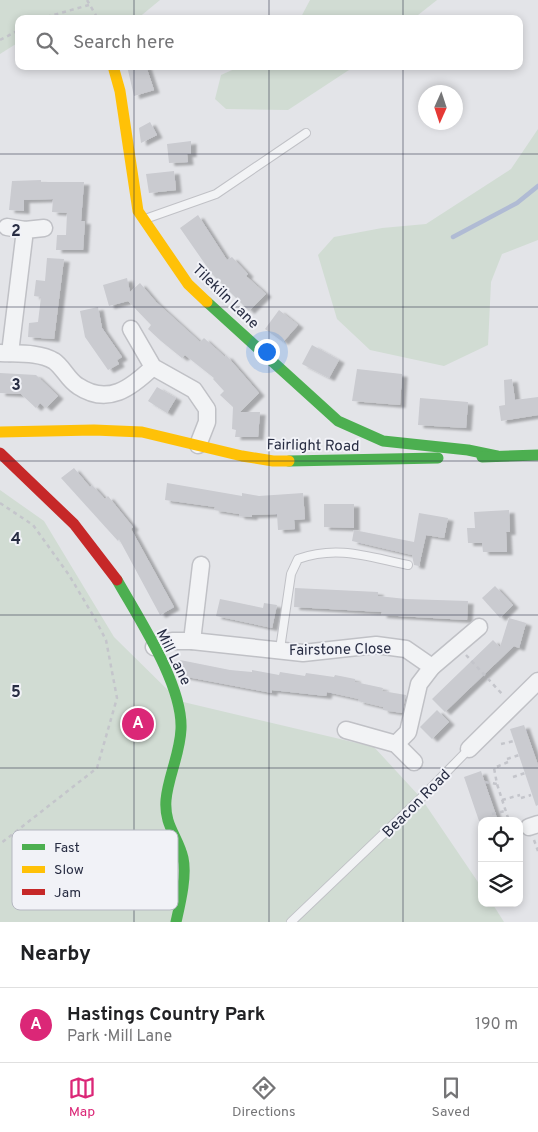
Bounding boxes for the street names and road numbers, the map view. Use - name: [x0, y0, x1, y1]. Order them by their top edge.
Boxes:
- street label: Tilekiln Lane: [188, 261, 262, 334]
- street label: Fairlight Road: [266, 436, 360, 457]
- street label: Mill Lane: [151, 626, 194, 689]
- street label: Fairstone Close: [289, 640, 391, 661]
- street label: Beacon Road: [379, 766, 455, 842]

